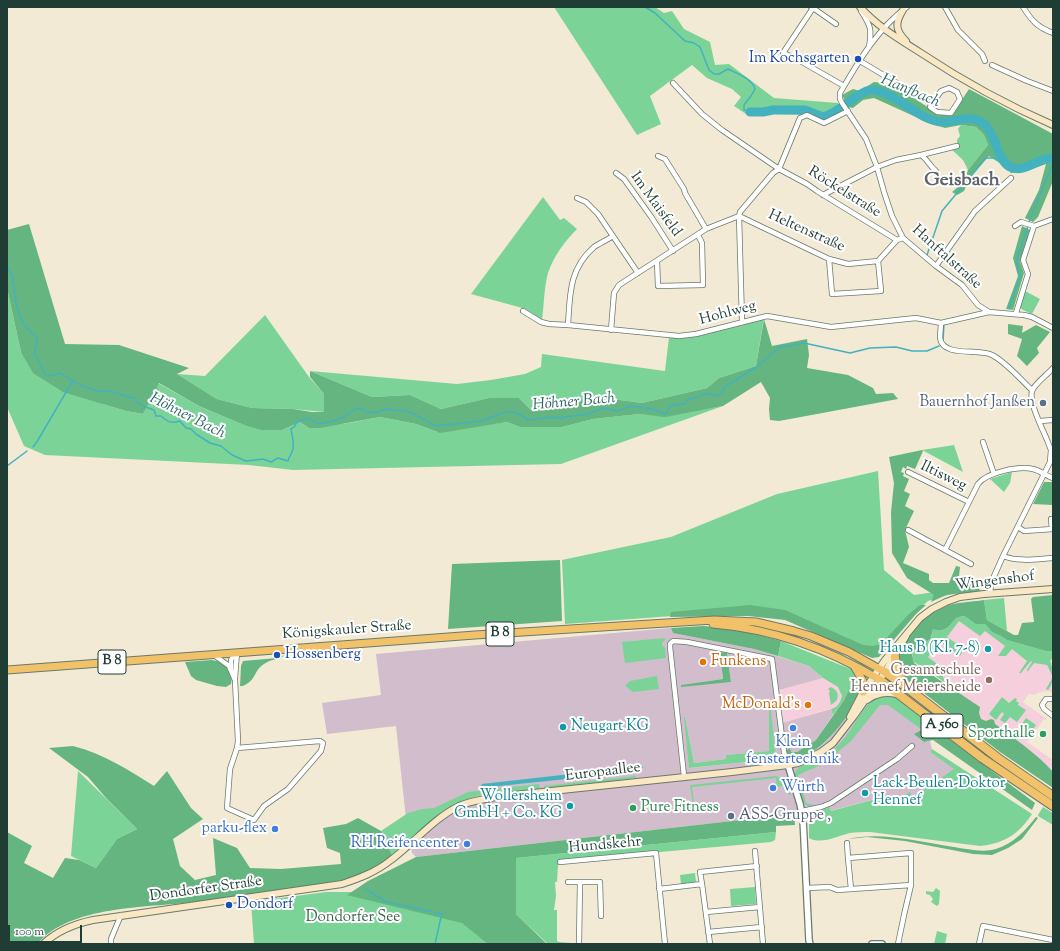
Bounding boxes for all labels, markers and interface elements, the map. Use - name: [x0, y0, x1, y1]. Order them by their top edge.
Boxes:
- place label: Im Kochsgarten: [749, 50, 850, 68]
- marker: Im Kochsgarten: [853, 54, 863, 64]
- water label: Hanfbach: [877, 71, 943, 113]
- street label: Röckelstraße: [804, 163, 884, 223]
- street label: Im Maisfeld: [625, 169, 685, 241]
- district label: Geisbach: [924, 171, 1000, 193]
- street label: Heltenstraße: [765, 207, 847, 257]
- street label: Hanftalstraße: [907, 222, 985, 294]
- street label: Hohlweg: [698, 298, 758, 330]
- water label: Höhner Bach: [146, 390, 228, 444]
- water label: Höhner Bach: [532, 390, 616, 416]
- place label: Bauernhof Janßen: [920, 394, 1035, 412]
- marker: Bauernhof Janßen: [1038, 398, 1048, 408]
- street label: Iltisweg: [917, 458, 969, 496]
- street label: Wingenshof: [954, 568, 1036, 596]
- street label: Königskauler Straße: [282, 618, 412, 644]
- road number: B 8: [486, 622, 514, 646]
- place label: Haus B (Kl. 7-8): [880, 640, 980, 658]
- marker: Haus B (Kl. 7-8): [983, 644, 993, 654]
- place label: Hossenberg: [285, 646, 361, 664]
- road number: B 8: [98, 650, 126, 674]
- marker: Hossenberg: [272, 650, 282, 660]
- place label: Funkens: [711, 653, 766, 671]
- marker: Funkens: [698, 657, 708, 667]
- place label: Gesamtschule Hennef Meiersheide: [851, 662, 981, 697]
- marker: Gesamtschule Hennef Meiersheide: [984, 675, 994, 685]
- place label: McDonald's: [722, 696, 800, 714]
- marker: McDonald's: [803, 700, 813, 710]
- road number: A 560: [921, 714, 963, 738]
- place label: Neugart KG: [571, 718, 649, 736]
- marker: Neugart KG: [558, 722, 568, 732]
- marker: Klein fenstertechnik: [788, 723, 798, 733]
- place label: Sporthalle: [968, 725, 1035, 743]
- marker: Sporthalle: [1038, 729, 1048, 739]
- place label: Klein fenstertechnik: [746, 734, 840, 769]
- street label: Europaallee: [564, 759, 642, 787]
- place label: Lack-Beulen-Doktor Hennef: [873, 775, 1005, 810]
- place label: Würth: [781, 779, 825, 797]
- marker: Würth: [768, 783, 778, 793]
- place label: Wollersheim GmbH + Co. KG: [454, 788, 562, 823]
- marker: Lack-Beulen-Doktor Hennef: [860, 788, 870, 798]
- place label: Pure Fitness: [641, 799, 719, 817]
- marker: Wollersheim GmbH + Co. KG: [565, 801, 575, 811]
- marker: Pure Fitness: [628, 803, 638, 813]
- place label: ASS-Gruppe ,: [739, 807, 831, 825]
- marker: ASS-Gruppe ,: [726, 811, 736, 821]
- place label: parku-flex: [202, 820, 267, 838]
- marker: parku-flex: [270, 824, 280, 834]
- street label: Hundskehr: [568, 834, 642, 858]
- place label: RH Reifencenter: [351, 835, 459, 853]
- marker: RH Reifencenter: [462, 839, 472, 849]
- street label: Dondorfer Straße: [149, 873, 263, 907]
- place label: Dondorf: [237, 896, 293, 914]
- marker: Dondorf: [224, 900, 234, 910]
- park label: Dondorfer See: [306, 909, 400, 927]
- scale bar: [10, 917, 84, 943]
- text: 100 m: [15, 923, 44, 941]

